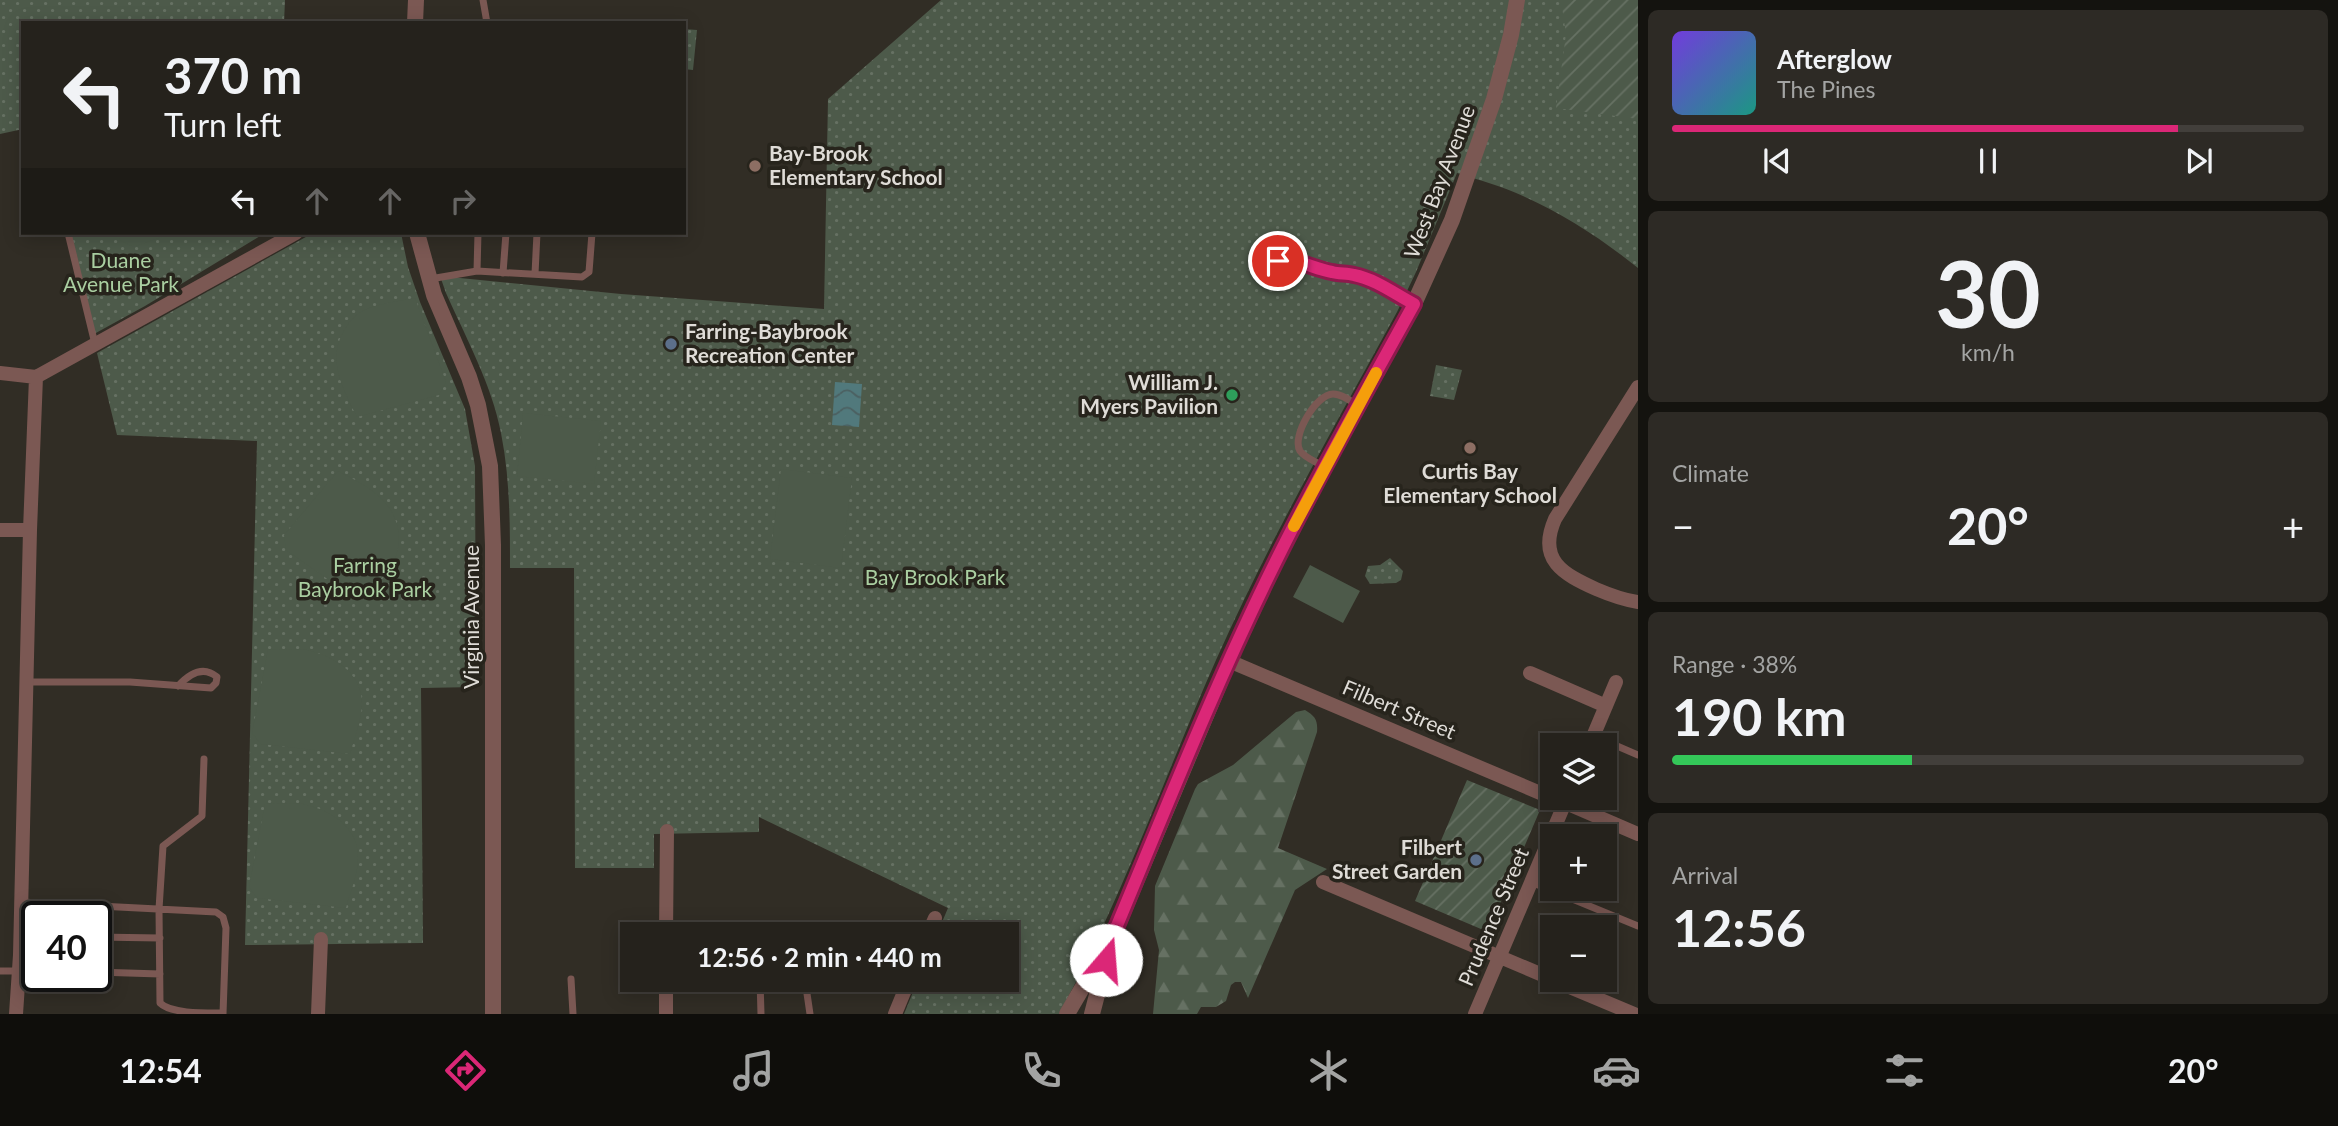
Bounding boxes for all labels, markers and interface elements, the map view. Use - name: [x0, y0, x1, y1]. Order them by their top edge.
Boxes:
- text: Afterglow: [1777, 43, 1892, 75]
- text: 370 m: [164, 46, 302, 104]
- icon: left: [49, 49, 140, 140]
- text: The Pines: [1777, 75, 1875, 103]
- street label: West Bay Avenue: [1398, 101, 1479, 261]
- text: Turn left: [164, 105, 281, 144]
- place label: Bay-Brook Elementary School: [769, 140, 943, 189]
- icon: previous: [1758, 142, 1796, 180]
- icon: pause: [1969, 142, 2007, 180]
- icon: next: [2180, 142, 2218, 180]
- marker: Bay-Brook Elementary School: [747, 158, 763, 174]
- icon: left: [225, 182, 263, 220]
- icon: ahead: [298, 182, 336, 220]
- icon: ahead: [371, 182, 409, 220]
- icon: right: [444, 182, 482, 220]
- pin: [1248, 231, 1308, 291]
- text: 30: [1935, 238, 2041, 347]
- icon: arrive: [1259, 242, 1297, 280]
- park label: Duane Avenue Park: [63, 247, 179, 296]
- place label: Farring-Baybrook Recreation Center: [685, 318, 854, 367]
- marker: Farring-Baybrook Recreation Center: [663, 336, 679, 352]
- text: km/h: [1961, 338, 2015, 366]
- place label: William J. Myers Pavilion: [1080, 369, 1218, 418]
- marker: William J. Myers Pavilion: [1224, 387, 1240, 403]
- marker: Curtis Bay Elementary School: [1462, 440, 1478, 456]
- place label: Curtis Bay Elementary School: [1383, 458, 1557, 507]
- text: Climate: [1672, 459, 1749, 487]
- text: 20°: [1947, 494, 2029, 556]
- text: −: [1672, 503, 1694, 549]
- text: +: [2282, 503, 2304, 549]
- street label: Virginia Avenue: [458, 545, 483, 689]
- park label: Farring Baybrook Park: [298, 552, 432, 601]
- park label: Bay Brook Park: [865, 564, 1006, 589]
- text: Range · 38%: [1672, 650, 1797, 678]
- street label: Filbert Street: [1339, 674, 1460, 744]
- text: 190 km: [1672, 685, 1846, 747]
- map controls: [1540, 733, 1617, 992]
- button: layers: [1540, 733, 1617, 810]
- button: +: [1540, 824, 1617, 901]
- place label: Filbert Street Garden: [1332, 834, 1462, 883]
- street label: Prudence Street: [1452, 843, 1533, 989]
- marker: Filbert Street Garden: [1468, 852, 1484, 868]
- text: Arrival: [1672, 861, 1738, 889]
- text: 12:56: [1672, 896, 1806, 958]
- speed limit sign: 40: [21, 901, 112, 992]
- button: −: [1540, 915, 1617, 992]
- position arrow: [1069, 923, 1143, 997]
- text: 12:56 · 2 min · 440 m: [697, 941, 942, 973]
- icon: directions: [441, 1046, 490, 1095]
- icon: music: [729, 1046, 778, 1095]
- icon: phone: [1017, 1046, 1066, 1095]
- icon: climate: [1304, 1046, 1353, 1095]
- icon: car: [1592, 1046, 1641, 1095]
- icon: filters: [1880, 1046, 1929, 1095]
- text: 12:54: [119, 1051, 202, 1090]
- text: 20°: [2168, 1051, 2218, 1090]

